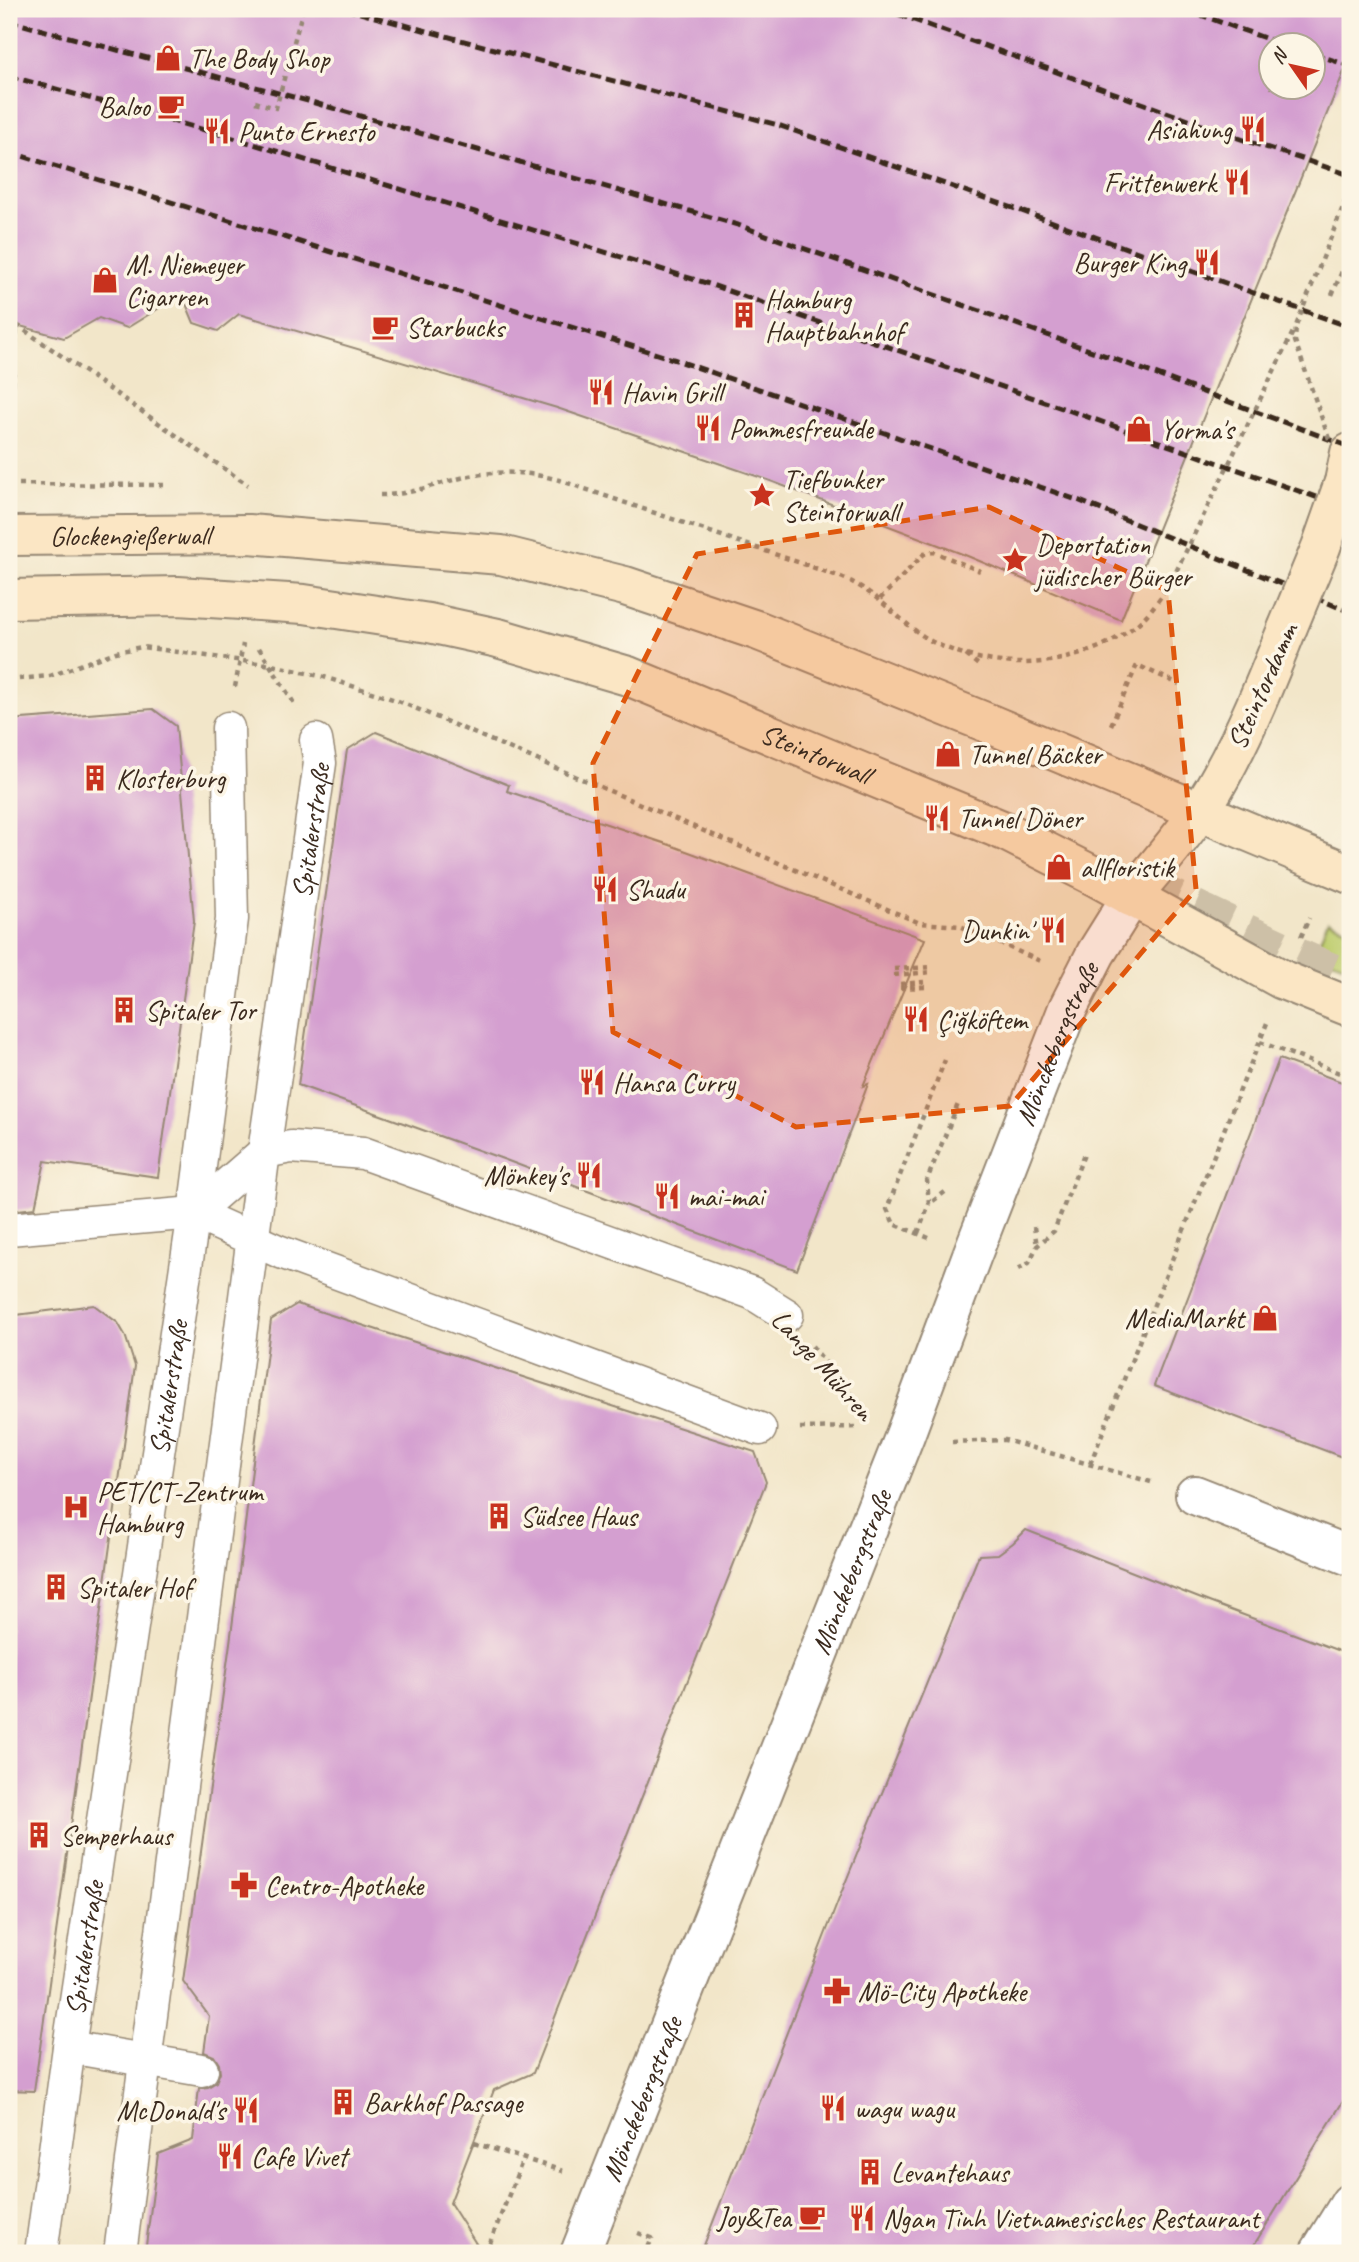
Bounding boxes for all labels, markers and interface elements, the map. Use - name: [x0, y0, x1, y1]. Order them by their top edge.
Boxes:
- north arrow: [1258, 32, 1328, 102]
- place label: The Body Shop: [189, 41, 331, 76]
- shop icon: The Body Shop: [153, 43, 183, 73]
- text: N: [1265, 43, 1294, 69]
- place label: Baloo: [99, 89, 152, 124]
- cafe icon: Baloo: [156, 91, 186, 121]
- place label: Asiahung: [1147, 112, 1233, 147]
- place label: Punto Ernesto: [238, 114, 376, 149]
- restaurant icon: Asiahung: [1238, 114, 1268, 144]
- restaurant icon: Punto Ernesto: [202, 116, 232, 146]
- place label: Frittenwerk: [1104, 165, 1219, 200]
- restaurant icon: Frittenwerk: [1222, 167, 1252, 197]
- place label: Burger King: [1073, 245, 1188, 280]
- place label: M. Niemeyer Cigarren: [126, 247, 246, 314]
- restaurant icon: Burger King: [1192, 247, 1222, 277]
- shop icon: M. Niemeyer Cigarren: [90, 265, 120, 295]
- place label: Hamburg Hauptbahnhof: [765, 282, 909, 349]
- building icon: Hamburg Hauptbahnhof: [729, 300, 759, 330]
- place label: Starbucks: [406, 310, 506, 345]
- cafe icon: Starbucks: [370, 312, 400, 342]
- place label: Havin Grill: [622, 375, 727, 410]
- restaurant icon: Havin Grill: [586, 377, 616, 407]
- place label: Pommesfreunde: [729, 411, 875, 446]
- place label: Yorma's: [1160, 412, 1236, 447]
- restaurant icon: Pommesfreunde: [693, 413, 723, 443]
- shop icon: Yorma's: [1124, 414, 1154, 444]
- place label: Tiefbunker Steintorwall: [783, 462, 904, 529]
- place icon: Tiefbunker Steintorwall: [747, 480, 777, 510]
- street label: Glockengießerwall: [50, 517, 215, 553]
- place label: Deportation jüdischer Bürger: [1033, 527, 1193, 594]
- place icon: Deportation jüdischer Bürger: [1000, 545, 1030, 575]
- street label: Steintordamm: [1219, 615, 1306, 754]
- street label: Steintorwall: [756, 715, 881, 794]
- place label: Tunnel Bäcker: [969, 737, 1104, 772]
- shop icon: Tunnel Bäcker: [933, 739, 963, 769]
- street label: Spitalerstraße: [283, 759, 337, 900]
- place label: Klosterburg: [116, 761, 226, 796]
- building icon: Klosterburg: [80, 763, 110, 793]
- place label: Tunnel Döner: [958, 801, 1084, 836]
- restaurant icon: Tunnel Döner: [922, 803, 952, 833]
- place label: allfloristik: [1080, 850, 1176, 885]
- shop icon: allfloristik: [1044, 852, 1074, 882]
- place label: Shudu: [626, 872, 687, 907]
- restaurant icon: Shudu: [590, 874, 620, 904]
- place label: Dunkin': [962, 913, 1038, 948]
- restaurant icon: Dunkin': [1038, 915, 1068, 945]
- street label: Mönckebergstraße: [1007, 954, 1107, 1130]
- place label: Spitaler Tor: [145, 993, 258, 1028]
- building icon: Spitaler Tor: [109, 995, 139, 1025]
- place label: Çiğköftem: [937, 1002, 1029, 1038]
- restaurant icon: Çiğköftem: [901, 1004, 931, 1034]
- place label: Hansa Curry: [613, 1065, 737, 1100]
- restaurant icon: Hansa Curry: [577, 1067, 607, 1097]
- place label: Mönkey's: [484, 1158, 570, 1193]
- restaurant icon: Mönkey's: [574, 1160, 604, 1190]
- place label: mai-mai: [688, 1179, 767, 1214]
- restaurant icon: mai-mai: [652, 1181, 682, 1211]
- place label: MediaMarkt: [1125, 1301, 1247, 1336]
- street label: Lange Mühren: [764, 1302, 883, 1429]
- shop icon: MediaMarkt: [1250, 1303, 1280, 1333]
- street label: Spitalerstraße: [141, 1316, 195, 1457]
- place label: PET/CT-Zentrum Hamburg: [97, 1474, 265, 1541]
- street label: Mönckebergstraße: [802, 1483, 900, 1659]
- hospital icon: PET/CT-Zentrum Hamburg: [61, 1492, 91, 1522]
- place label: Südsee Haus: [520, 1499, 639, 1534]
- building icon: Südsee Haus: [484, 1501, 514, 1531]
- place label: Spitaler Hof: [77, 1570, 197, 1605]
- building icon: Spitaler Hof: [41, 1572, 71, 1602]
- place label: Semperhaus: [60, 1818, 174, 1853]
- building icon: Semperhaus: [24, 1820, 54, 1850]
- place label: Centro-Apotheke: [265, 1868, 425, 1903]
- pharmacy icon: Centro-Apotheke: [229, 1870, 259, 1900]
- street label: Spitalerstraße: [57, 1877, 111, 2017]
- place label: Mö-City Apotheke: [858, 1974, 1028, 2009]
- pharmacy icon: Mö-City Apotheke: [822, 1976, 852, 2006]
- street label: Mönckebergstraße: [593, 2010, 690, 2186]
- place label: Barkhof Passage: [364, 2085, 524, 2120]
- building icon: Barkhof Passage: [328, 2087, 358, 2117]
- place label: wagu wagu: [854, 2091, 956, 2126]
- place label: McDonald's: [116, 2093, 227, 2128]
- restaurant icon: wagu wagu: [818, 2093, 848, 2123]
- restaurant icon: McDonald's: [231, 2095, 261, 2125]
- place label: Cafe Vivet: [251, 2139, 351, 2174]
- restaurant icon: Cafe Vivet: [215, 2141, 245, 2171]
- place label: Levantehaus: [891, 2155, 1011, 2190]
- building icon: Levantehaus: [855, 2157, 885, 2187]
- place label: Joy&Tea: [715, 2200, 793, 2235]
- place label: Ngan Tinh Vietnamesisches Restaurant: [883, 2201, 1262, 2236]
- cafe icon: Joy&Tea: [797, 2202, 827, 2232]
- restaurant icon: Ngan Tinh Vietnamesisches Restaurant: [847, 2203, 877, 2233]

